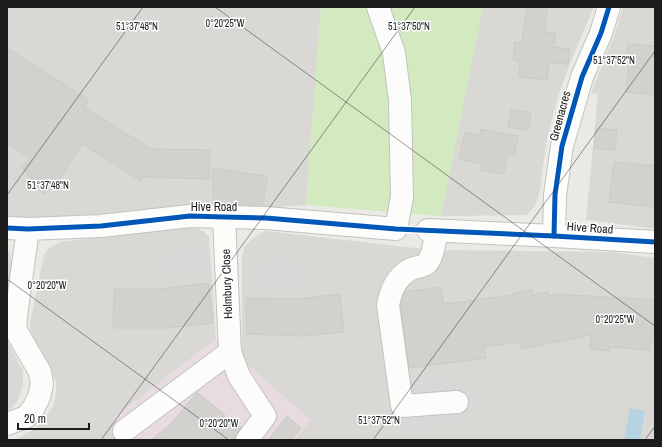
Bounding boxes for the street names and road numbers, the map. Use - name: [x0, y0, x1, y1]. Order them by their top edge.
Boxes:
- street label: Greenacres: [546, 89, 574, 143]
- street label: Hive Road: [191, 199, 237, 215]
- street label: Hive Road: [566, 218, 614, 238]
- street label: Holmbury Close: [218, 249, 236, 319]

